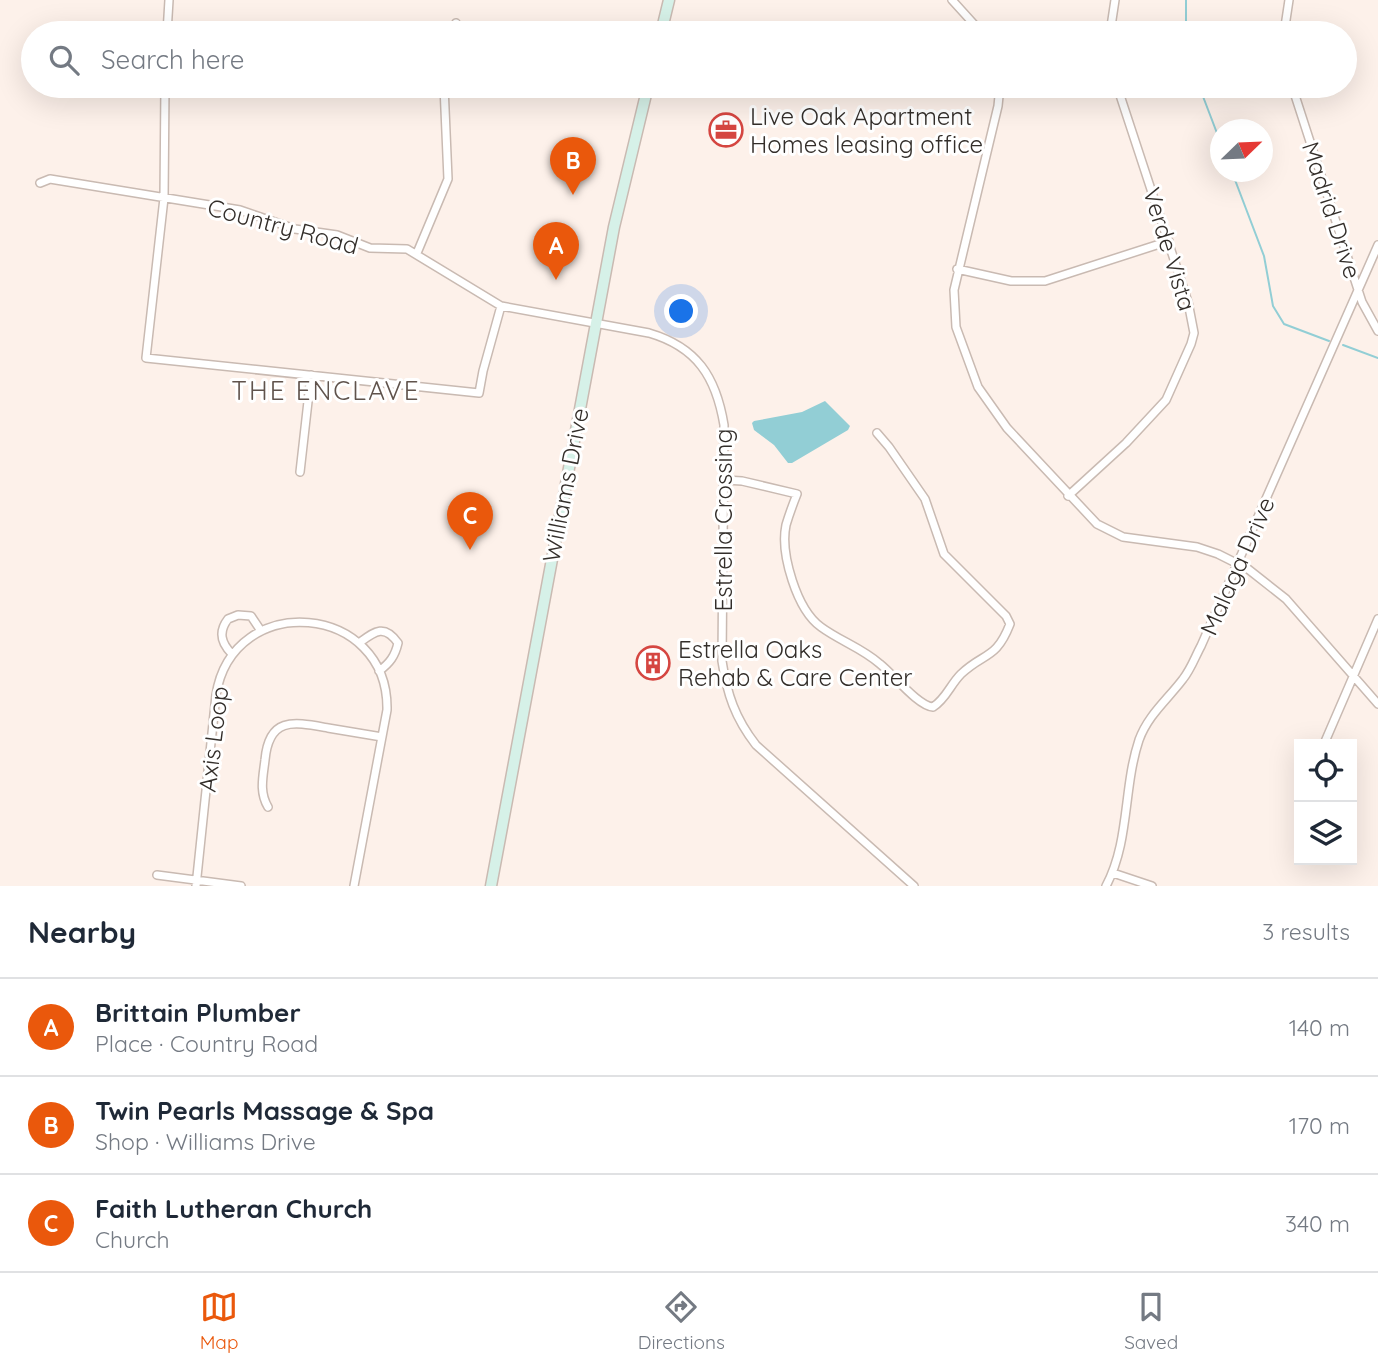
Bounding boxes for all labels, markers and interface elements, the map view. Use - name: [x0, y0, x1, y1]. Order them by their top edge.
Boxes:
- search box: [21, 21, 1357, 98]
- icon: search: [45, 41, 83, 79]
- text: Search here: [101, 43, 245, 76]
- place label: Live Oak Apartment Homes leasing office: [750, 101, 983, 159]
- office icon: Live Oak Apartment Homes leasing office: [707, 111, 745, 149]
- north arrow: [1210, 119, 1273, 182]
- pin: B: [550, 137, 596, 195]
- street label: Madrid Drive: [1296, 138, 1368, 282]
- street label: Verde Vista: [1137, 184, 1203, 314]
- street label: Country Road: [204, 191, 362, 261]
- pin: A: [533, 222, 579, 280]
- your location: [664, 294, 698, 328]
- district label: THE ENCLAVE: [231, 374, 421, 407]
- street label: Williams Drive: [535, 405, 595, 565]
- street label: Estrella Crossing: [708, 429, 738, 611]
- pin: C: [447, 492, 493, 550]
- street label: Malaga Drive: [1193, 492, 1281, 640]
- place label: Estrella Oaks Rehab & Care Center: [678, 634, 913, 692]
- building icon: Estrella Oaks Rehab & Care Center: [634, 644, 672, 682]
- street label: Axis Loop: [192, 684, 234, 794]
- map controls: [1294, 739, 1357, 865]
- button: locate: [1294, 739, 1357, 802]
- button: layers: [1294, 802, 1357, 865]
- text: Nearby: [28, 913, 136, 951]
- text: 3 results: [1262, 917, 1350, 946]
- text: Brittain Plumber: [95, 996, 301, 1029]
- text: A: [44, 1013, 58, 1042]
- text: 140 m: [1289, 1013, 1350, 1042]
- text: Place · Country Road: [95, 1029, 318, 1058]
- text: Twin Pearls Massage & Spa: [95, 1094, 434, 1127]
- text: B: [43, 1111, 59, 1140]
- text: 170 m: [1289, 1111, 1350, 1140]
- text: Shop · Williams Drive: [95, 1127, 316, 1156]
- text: Faith Lutheran Church: [95, 1192, 372, 1225]
- text: C: [44, 1209, 58, 1238]
- text: 340 m: [1285, 1209, 1350, 1238]
- text: Church: [95, 1225, 170, 1254]
- tab: Map: [200, 1288, 238, 1354]
- tab: Directions: [638, 1288, 725, 1354]
- tab: Saved: [1124, 1288, 1178, 1354]

